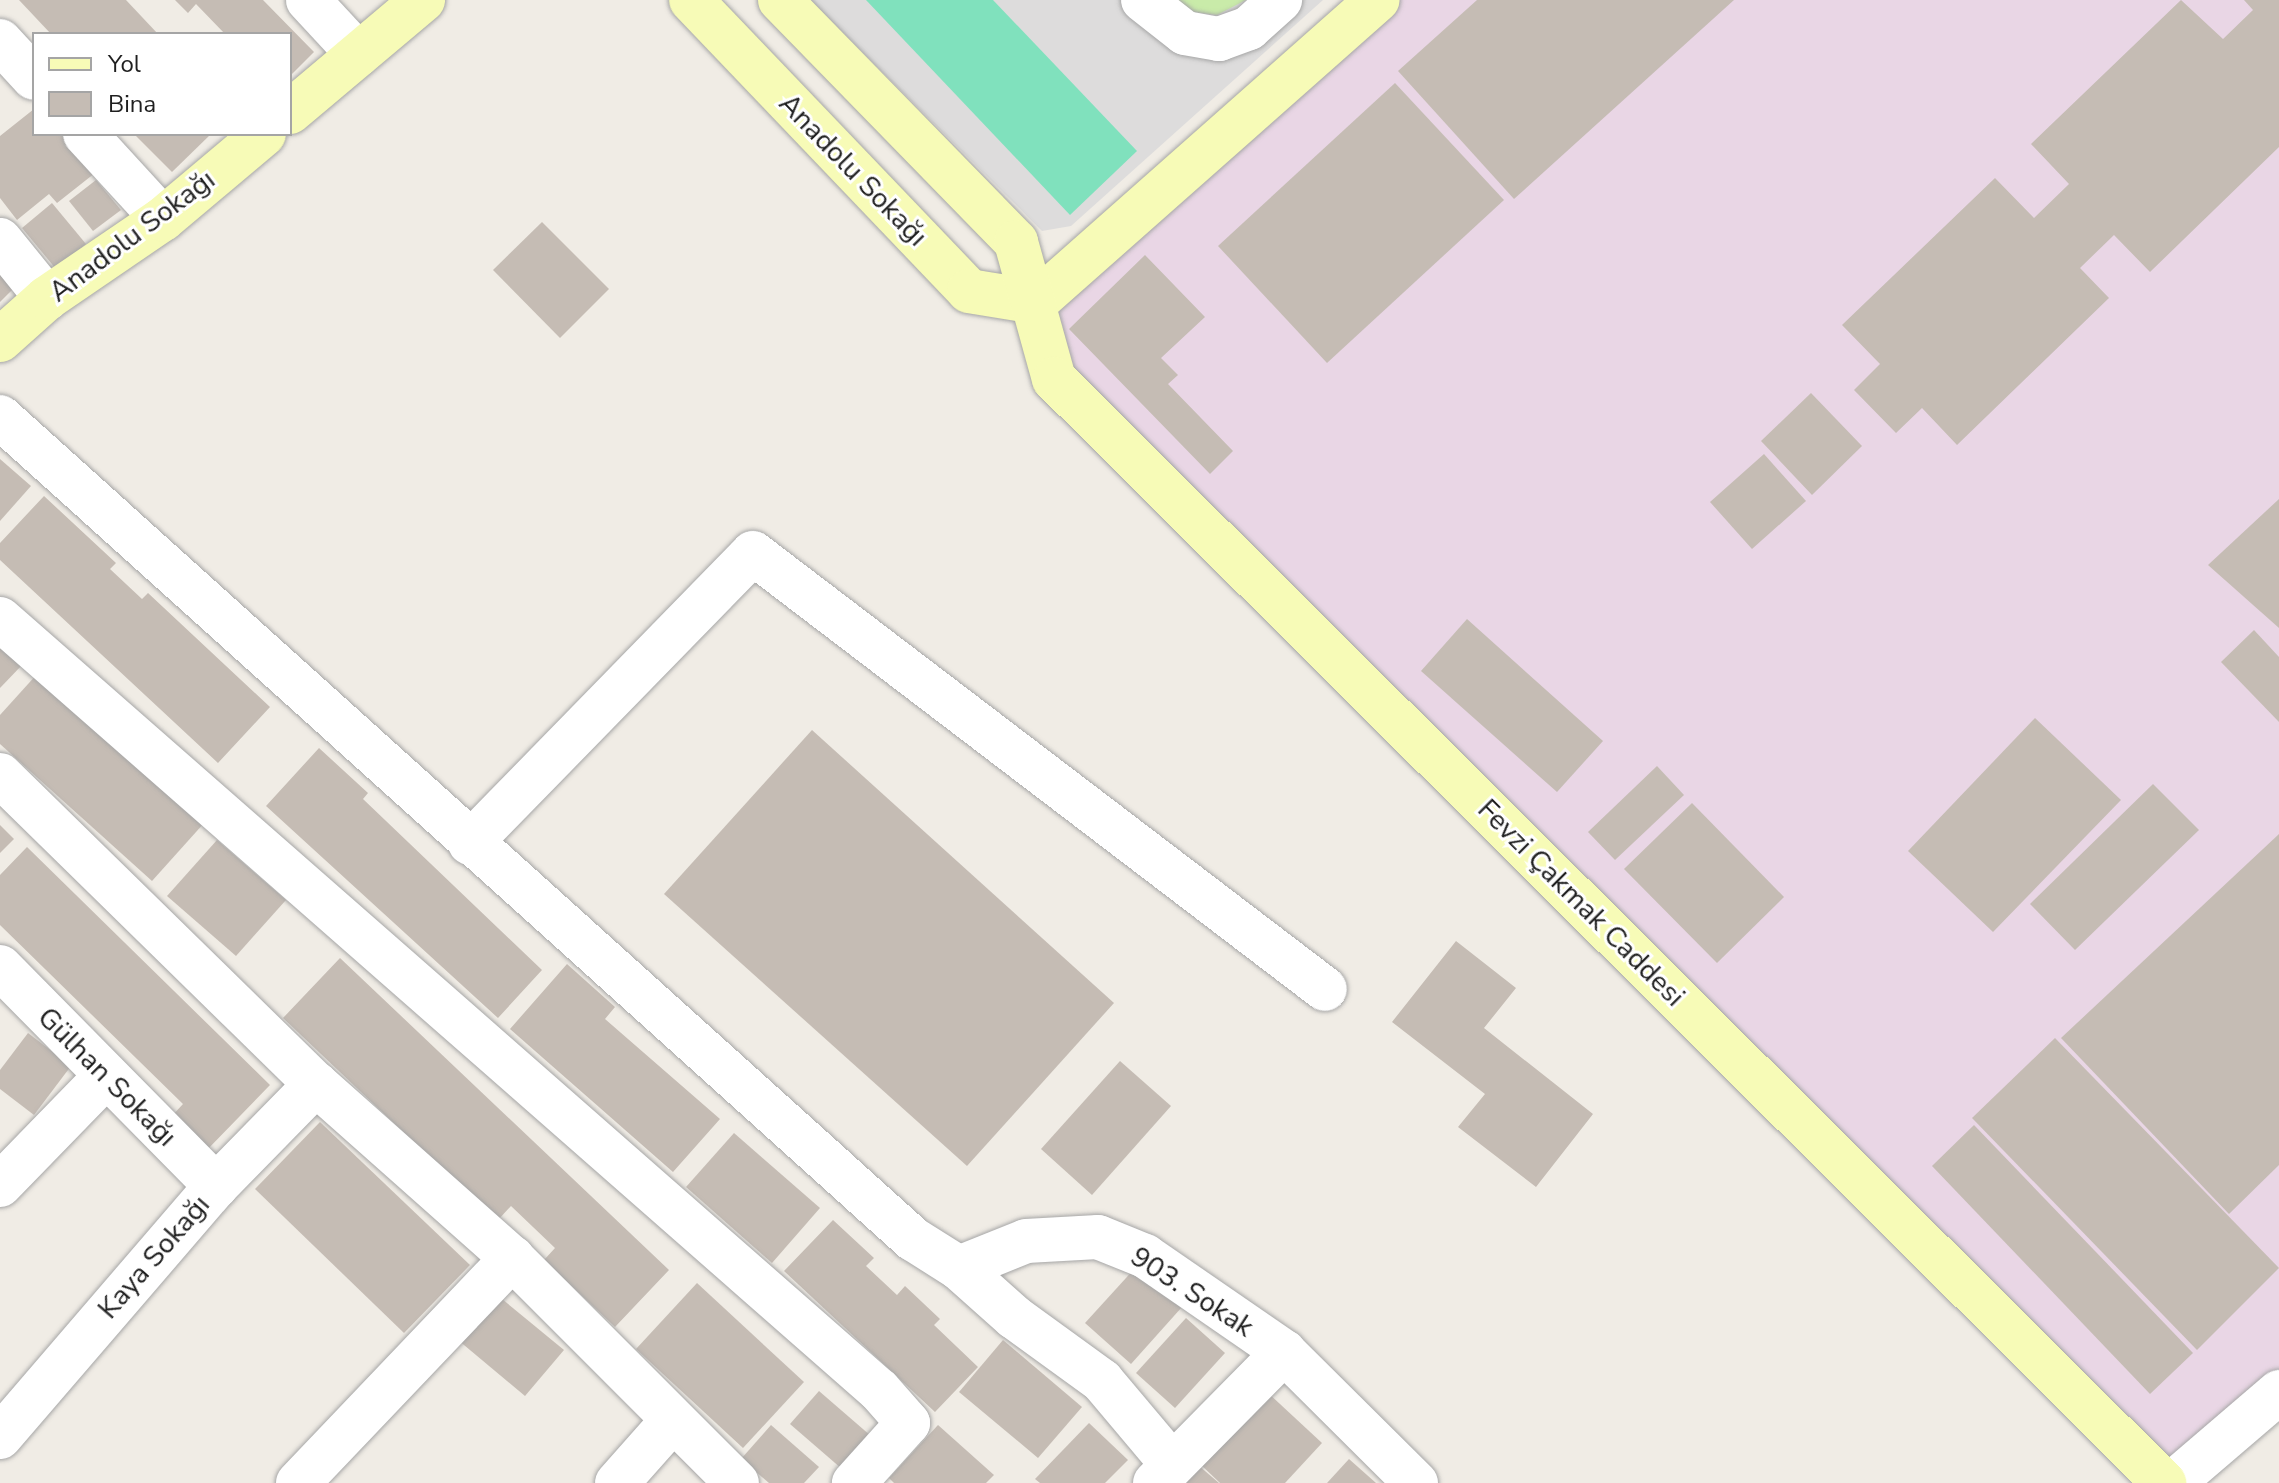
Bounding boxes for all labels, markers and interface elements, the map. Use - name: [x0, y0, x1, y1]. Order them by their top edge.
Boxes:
- legend: [32, 32, 292, 136]
- text: Yol: [108, 48, 141, 80]
- street label: Anadolu Sokağı: [772, 87, 934, 253]
- text: Bina: [108, 88, 156, 120]
- street label: Anadolu Sokağı: [43, 163, 221, 309]
- street label: Fevzi Çakmak Caddesi: [1471, 793, 1691, 1013]
- street label: Gülhan Sokağı: [31, 1001, 183, 1153]
- street label: Kaya Sokağı: [91, 1188, 217, 1326]
- street label: 903. Sokak: [1124, 1240, 1260, 1344]

